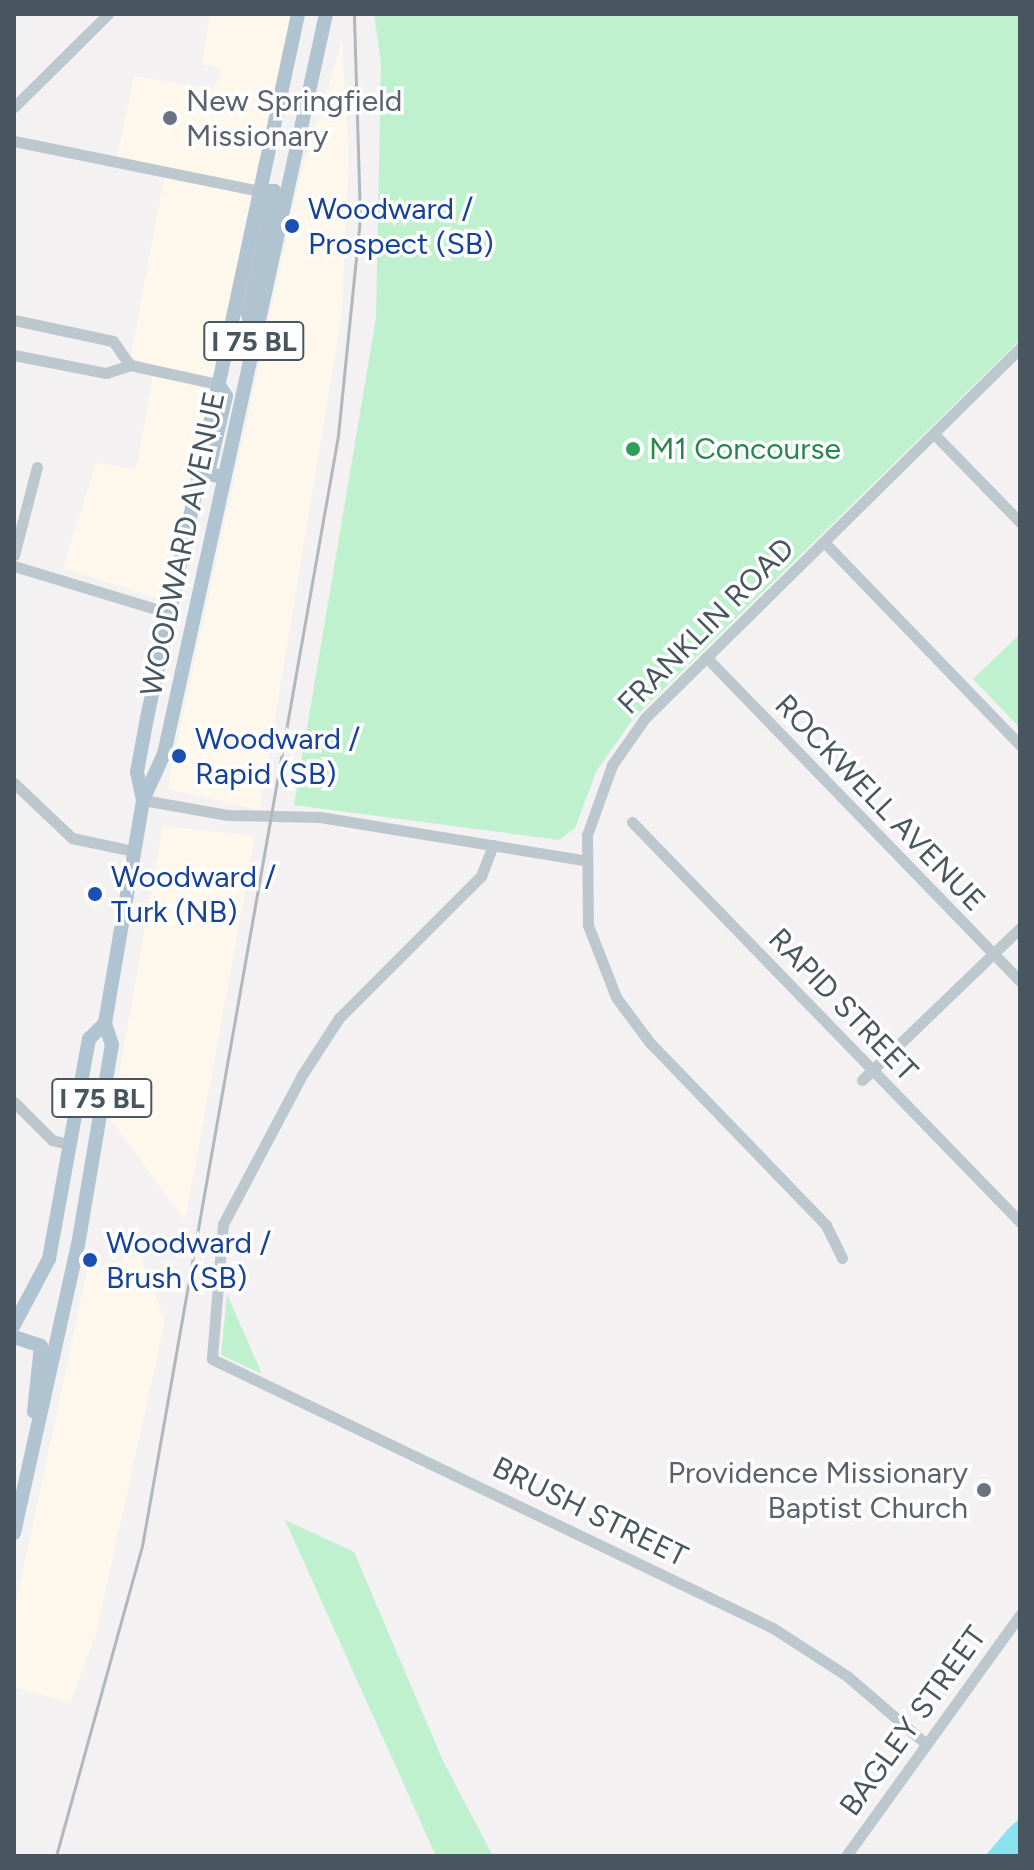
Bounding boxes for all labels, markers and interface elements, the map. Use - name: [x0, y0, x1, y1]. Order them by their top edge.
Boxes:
- place label: New Springfield Missionary: [186, 83, 402, 154]
- marker: New Springfield Missionary: [161, 109, 179, 127]
- place label: Woodward / Prospect (SB): [308, 191, 494, 262]
- marker: Woodward / Prospect (SB): [283, 217, 301, 235]
- road number: I 75 BL: [202, 317, 306, 365]
- street label: WOODWARD AVENUE: [133, 388, 233, 700]
- place label: M1 Concourse: [649, 431, 841, 467]
- marker: M1 Concourse: [624, 440, 642, 458]
- street label: FRANKLIN ROAD: [610, 530, 802, 722]
- street label: ROCKWELL AVENUE: [767, 687, 993, 919]
- place label: Woodward / Rapid (SB): [195, 721, 360, 792]
- marker: Woodward / Rapid (SB): [170, 747, 188, 765]
- place label: Woodward / Turk (NB): [111, 859, 276, 930]
- marker: Woodward / Turk (NB): [86, 885, 104, 903]
- street label: RAPID STREET: [761, 921, 925, 1089]
- road number: I 75 BL: [50, 1074, 154, 1122]
- place label: Woodward / Brush (SB): [106, 1225, 271, 1296]
- marker: Woodward / Brush (SB): [81, 1251, 99, 1269]
- street label: BRUSH STREET: [487, 1449, 693, 1575]
- place label: Providence Missionary Baptist Church: [668, 1455, 968, 1526]
- marker: Providence Missionary Baptist Church: [975, 1481, 993, 1499]
- street label: BAGLEY STREET: [832, 1619, 994, 1823]

